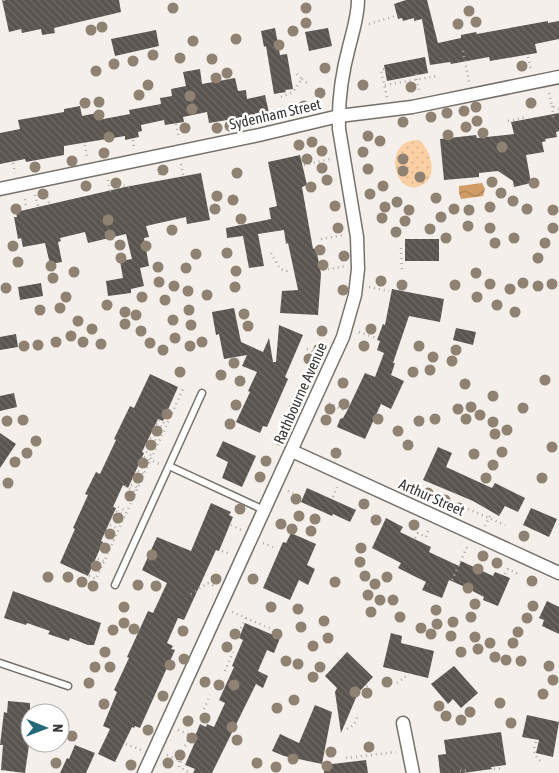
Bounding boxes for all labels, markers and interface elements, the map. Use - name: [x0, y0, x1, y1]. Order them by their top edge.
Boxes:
- street label: Sydenham Street: [228, 95, 322, 133]
- street label: Rathbourne Avenue: [270, 339, 330, 447]
- street label: Arthur Street: [397, 475, 467, 519]
- north arrow: [20, 703, 70, 753]
- text: N: [50, 724, 66, 732]

